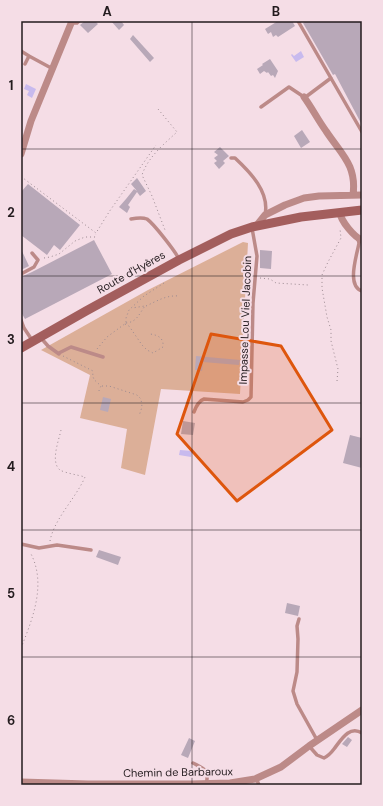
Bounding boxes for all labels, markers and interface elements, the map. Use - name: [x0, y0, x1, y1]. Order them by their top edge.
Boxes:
- text: A: [102, 3, 112, 20]
- text: B: [272, 3, 280, 20]
- text: 1: [9, 77, 13, 94]
- text: 2: [7, 204, 15, 221]
- street label: Route d'Hyères: [94, 247, 168, 297]
- street label: Impasse Lou Viel Jacobin: [236, 256, 254, 384]
- text: 3: [7, 331, 15, 348]
- text: 4: [7, 458, 15, 475]
- text: 5: [7, 585, 15, 602]
- text: 6: [7, 712, 15, 729]
- street label: Chemin de Barbaroux: [123, 764, 234, 780]

